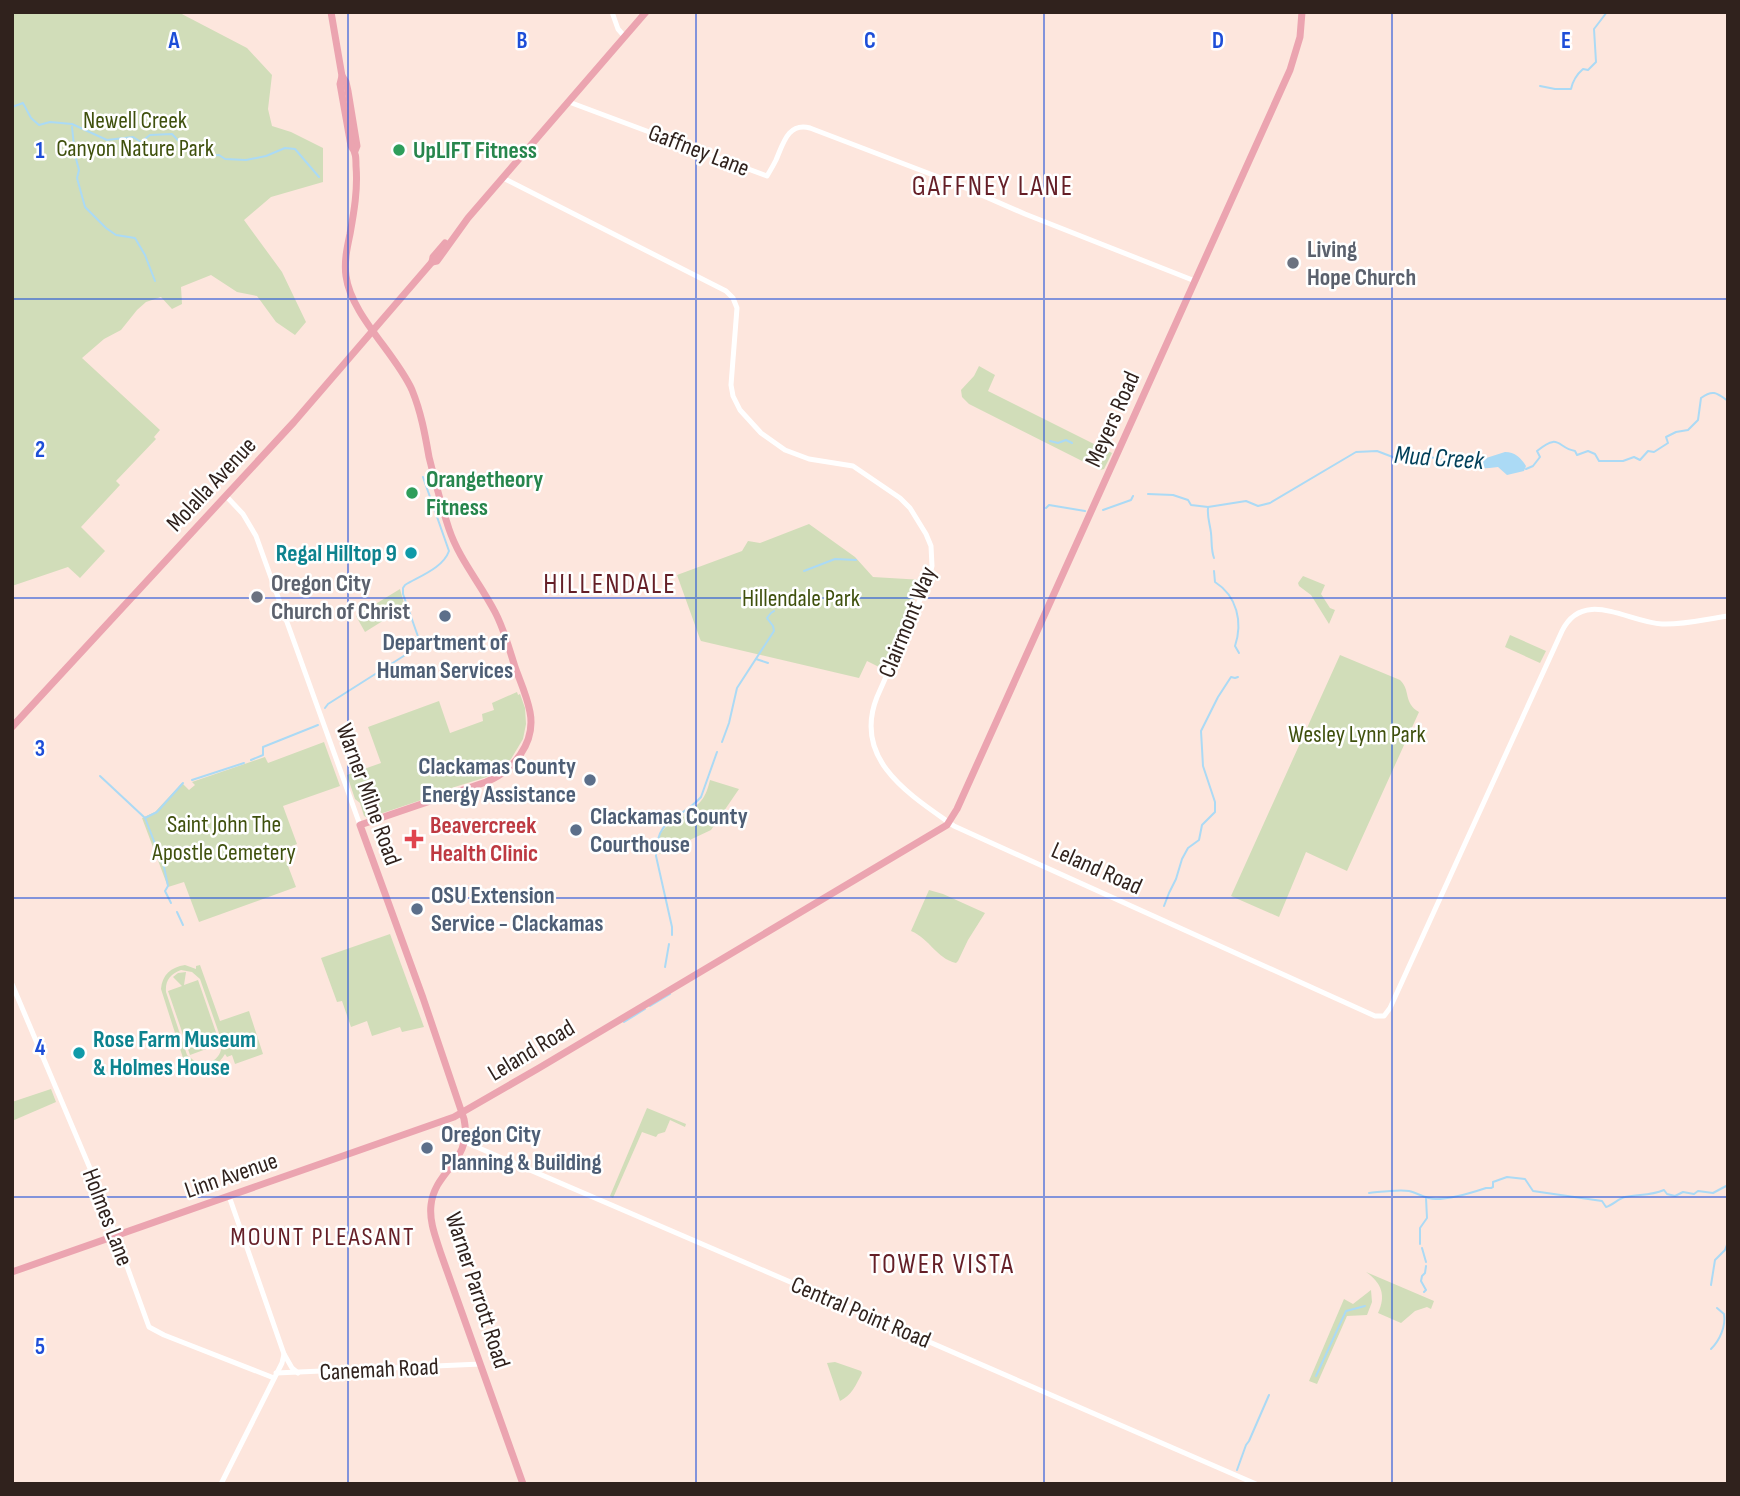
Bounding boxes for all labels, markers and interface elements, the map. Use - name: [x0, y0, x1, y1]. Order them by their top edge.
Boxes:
- text: A: [168, 27, 181, 55]
- text: B: [517, 27, 528, 55]
- text: C: [864, 27, 876, 55]
- text: D: [1212, 27, 1224, 55]
- text: E: [1561, 27, 1571, 55]
- park label: Newell Creek Canyon Nature Park: [56, 106, 214, 163]
- street label: Gaffney Lane: [644, 118, 753, 183]
- place label: UpLIFT Fitness: [413, 136, 537, 165]
- text: 1: [35, 137, 45, 165]
- marker: UpLIFT Fitness: [391, 142, 407, 158]
- district label: GAFFNEY LANE: [912, 170, 1074, 203]
- place label: Living Hope Church: [1307, 235, 1416, 292]
- marker: Living Hope Church: [1285, 255, 1301, 271]
- street label: Meyers Road: [1079, 367, 1146, 471]
- street label: Molalla Avenue: [160, 431, 262, 538]
- text: 2: [35, 436, 45, 464]
- water label: Mud Creek: [1393, 440, 1486, 477]
- place label: Orangetheory Fitness: [426, 465, 543, 522]
- marker: Orangetheory Fitness: [404, 485, 420, 501]
- place label: Regal Hilltop 9: [276, 539, 397, 568]
- marker: Regal Hilltop 9: [403, 545, 419, 561]
- street label: Clairmont Way: [872, 563, 943, 682]
- district label: HILLENDALE: [543, 568, 677, 601]
- place label: Oregon City Church of Christ: [271, 569, 410, 626]
- park label: Hillendale Park: [742, 584, 860, 613]
- marker: Oregon City Church of Christ: [249, 589, 265, 605]
- marker: Department of Human Services: [437, 608, 453, 624]
- place label: Department of Human Services: [377, 628, 513, 685]
- street label: Warner Milne Road: [329, 719, 408, 869]
- park label: Wesley Lynn Park: [1288, 720, 1426, 749]
- text: 3: [35, 735, 45, 763]
- place label: Clackamas County Energy Assistance: [418, 752, 576, 809]
- marker: Clackamas County Energy Assistance: [582, 772, 598, 788]
- place label: Clackamas County Courthouse: [590, 802, 748, 859]
- park label: Saint John The Apostle Cemetery: [151, 810, 296, 867]
- place label: Beavercreek Health Clinic: [430, 811, 538, 868]
- marker: Clackamas County Courthouse: [568, 822, 584, 838]
- marker: Beavercreek Health Clinic: [404, 829, 424, 849]
- street label: Leland Road: [1047, 836, 1147, 901]
- place label: OSU Extension Service - Clackamas: [431, 881, 604, 938]
- marker: OSU Extension Service - Clackamas: [409, 901, 425, 917]
- street label: Leland Road: [483, 1013, 580, 1088]
- place label: Rose Farm Museum & Holmes House: [93, 1025, 256, 1082]
- text: 4: [35, 1034, 46, 1062]
- marker: Rose Farm Museum & Holmes House: [71, 1045, 87, 1061]
- place label: Oregon City Planning & Building: [441, 1120, 602, 1177]
- marker: Oregon City Planning & Building: [419, 1140, 435, 1156]
- street label: Linn Avenue: [181, 1146, 281, 1205]
- street label: Holmes Lane: [76, 1164, 139, 1270]
- street label: Warner Parrott Road: [439, 1208, 516, 1372]
- district label: MOUNT PLEASANT: [230, 1222, 416, 1253]
- district label: TOWER VISTA: [869, 1248, 1015, 1281]
- street label: Central Point Road: [787, 1270, 935, 1355]
- text: 5: [35, 1333, 45, 1361]
- street label: Canemah Road: [319, 1352, 439, 1387]

